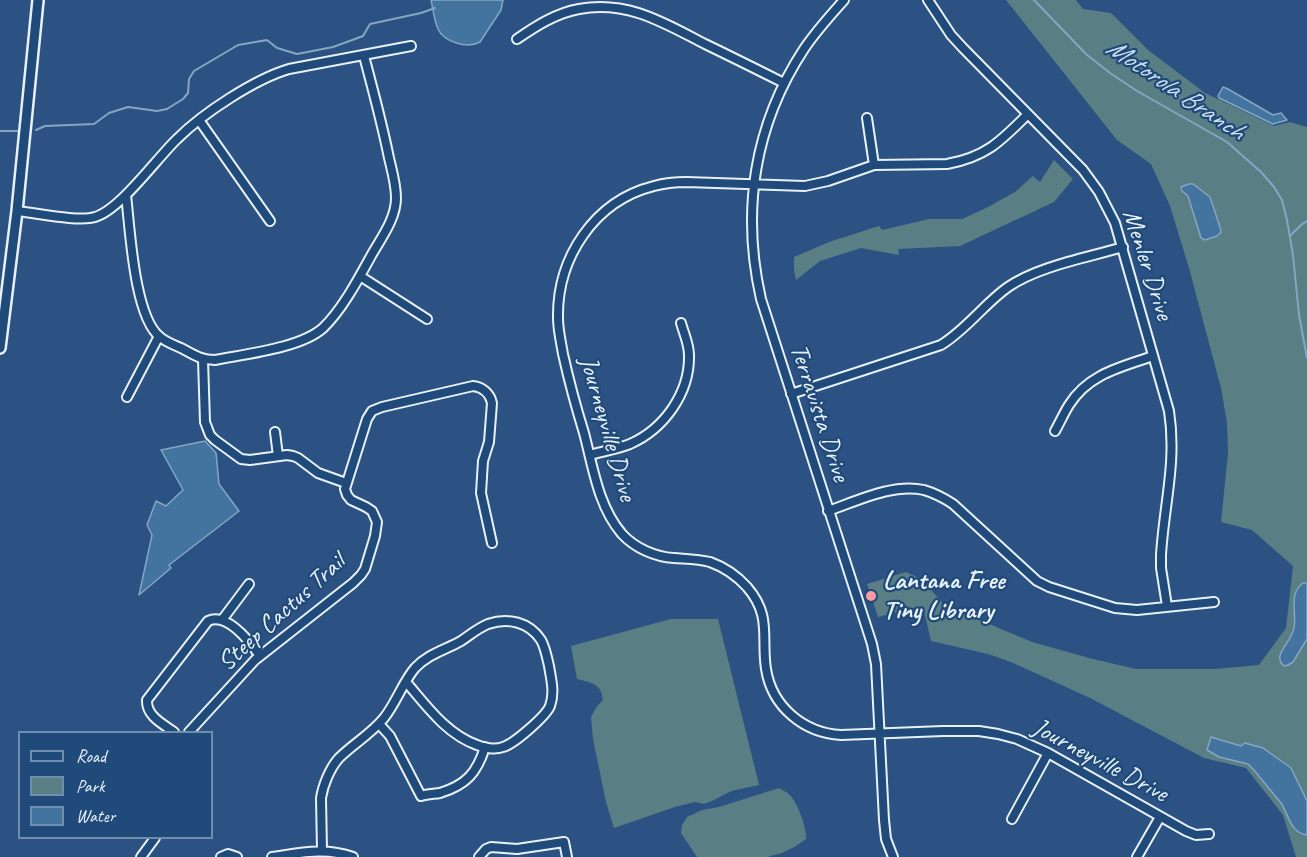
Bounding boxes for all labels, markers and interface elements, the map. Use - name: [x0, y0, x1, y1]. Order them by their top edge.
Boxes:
- water label: Motorola Branch: [1100, 32, 1250, 148]
- street label: Menler Drive: [1115, 206, 1179, 324]
- street label: Terravista Drive: [782, 340, 856, 486]
- street label: Journeyville Drive: [571, 353, 643, 505]
- street label: Steep Cactus Trail: [212, 548, 352, 678]
- place label: Lantana Free Tiny Library: [883, 565, 1005, 626]
- marker: Lantana Free Tiny Library: [864, 589, 878, 603]
- street label: Journeyville Drive: [1027, 712, 1173, 810]
- legend: [18, 731, 213, 839]
- text: Road: [76, 745, 106, 767]
- text: Park: [76, 775, 105, 797]
- text: Water: [76, 805, 115, 827]

